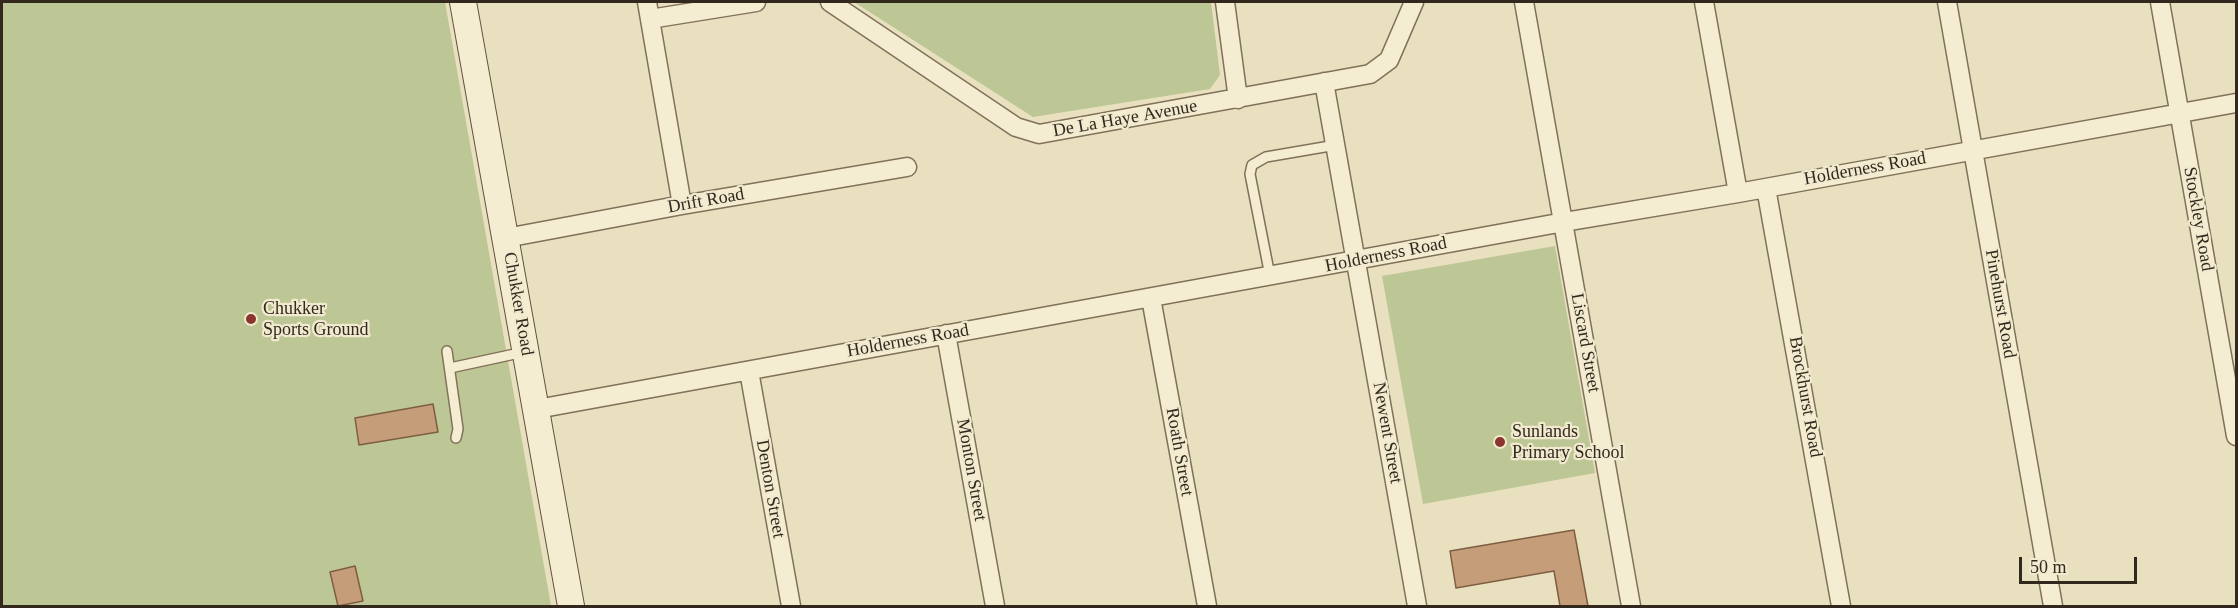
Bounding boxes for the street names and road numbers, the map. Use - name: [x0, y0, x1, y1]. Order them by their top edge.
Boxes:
- street label: De La Haye Avenue: [1051, 96, 1199, 142]
- street label: Holderness Road: [1802, 148, 1928, 190]
- street label: Stockley Road: [2178, 165, 2218, 273]
- street label: Drift Road: [666, 184, 746, 218]
- street label: Holderness Road: [1323, 233, 1449, 277]
- street label: Pinehurst Road: [1980, 248, 2020, 360]
- street label: Chukker Road: [498, 251, 538, 357]
- street label: Liscard Street: [1566, 292, 1604, 394]
- street label: Holderness Road: [845, 320, 971, 362]
- street label: Brockhurst Road: [1784, 335, 1826, 459]
- street label: Newent Street: [1367, 381, 1407, 485]
- street label: Roath Street: [1161, 406, 1197, 498]
- street label: Monton Street: [951, 417, 991, 523]
- street label: Denton Street: [751, 438, 789, 540]

